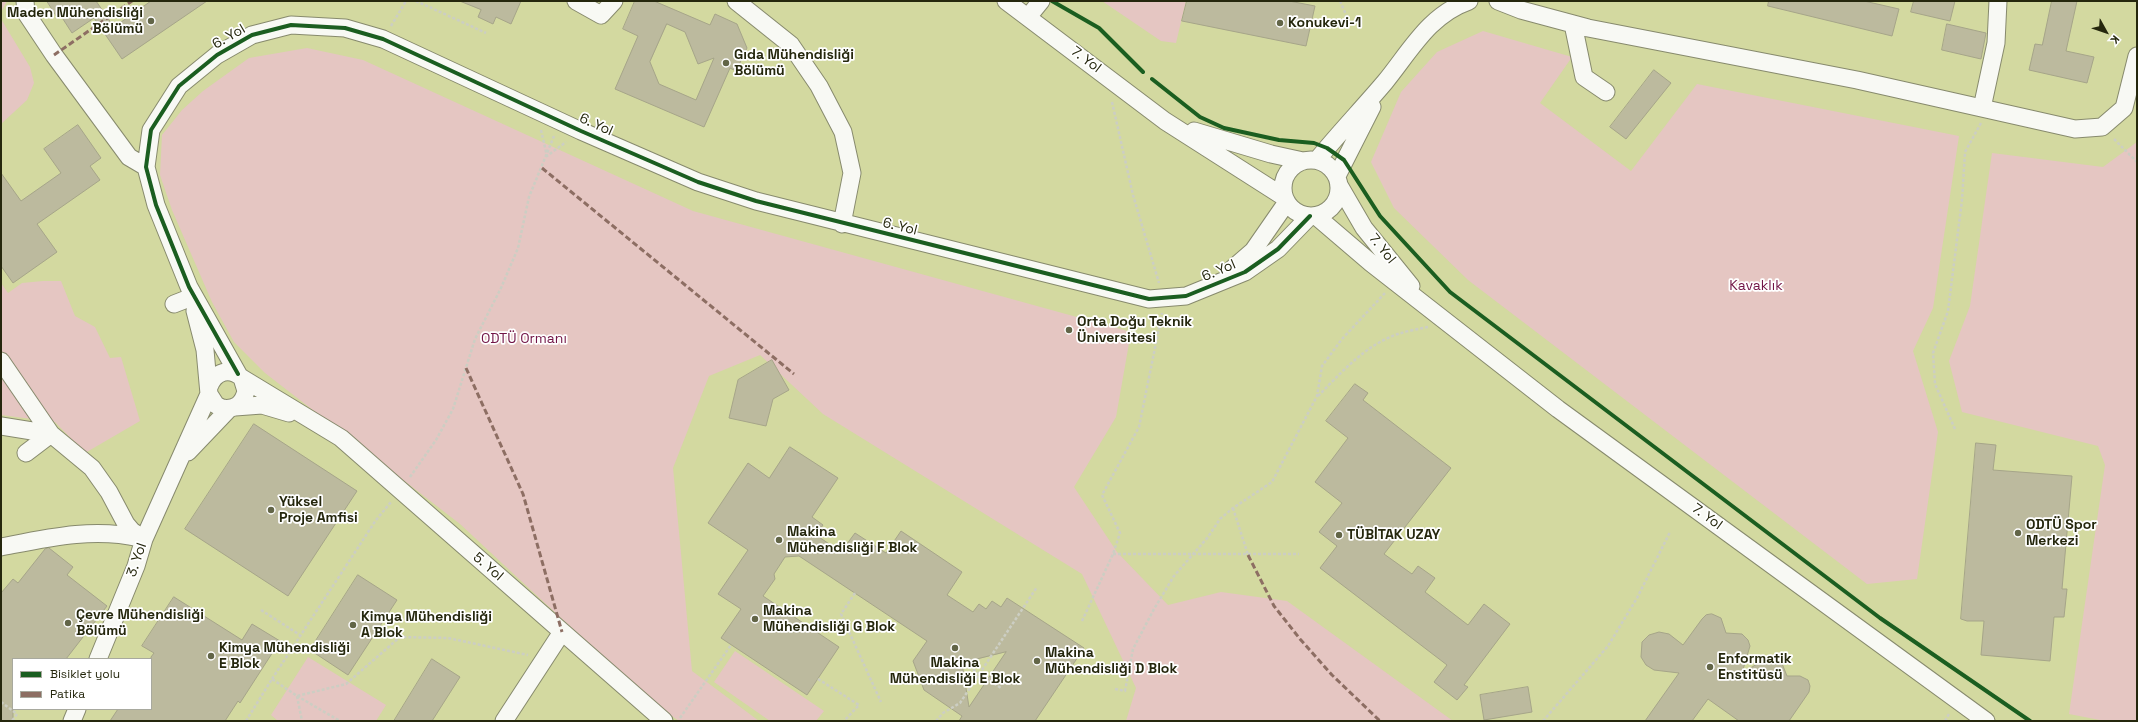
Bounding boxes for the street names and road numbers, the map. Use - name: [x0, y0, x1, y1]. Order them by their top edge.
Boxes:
- street label: 6. Yol: [210, 21, 248, 53]
- street label: 7. Yol: [1068, 43, 1104, 77]
- street label: 6. Yol: [577, 110, 615, 140]
- street label: 6. Yol: [881, 215, 919, 239]
- street label: 7. Yol: [1365, 231, 1399, 267]
- street label: 6. Yol: [1200, 256, 1238, 286]
- street label: 7. Yol: [1689, 500, 1725, 534]
- street label: 3. Yol: [123, 541, 151, 579]
- street label: 5. Yol: [469, 549, 507, 585]

